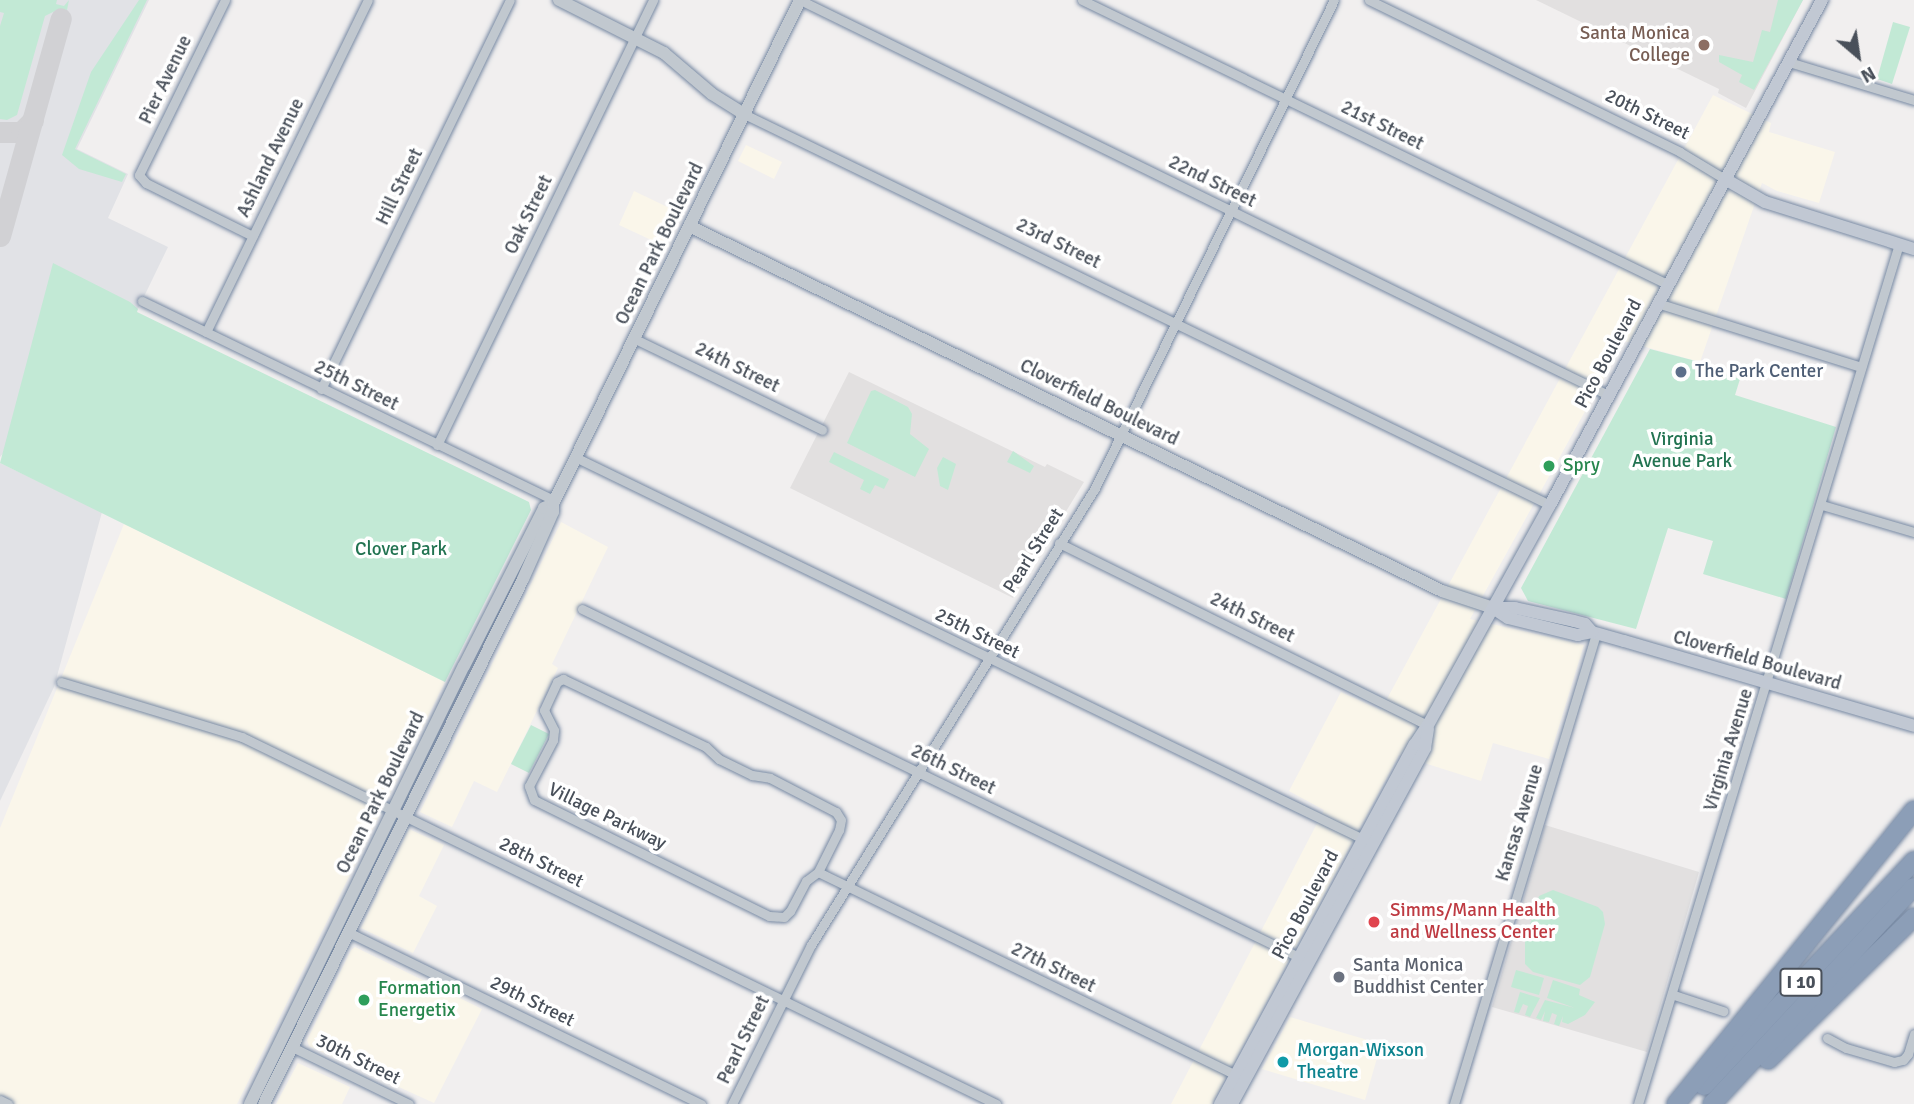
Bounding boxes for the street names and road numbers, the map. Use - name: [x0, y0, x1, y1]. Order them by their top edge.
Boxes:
- street label: Pier Avenue: [135, 32, 197, 128]
- street label: 20th Street: [1601, 85, 1693, 145]
- street label: Ashland Avenue: [232, 95, 310, 221]
- street label: 21st Street: [1337, 96, 1427, 156]
- street label: Hill Street: [372, 145, 428, 229]
- street label: 22nd Street: [1164, 151, 1260, 213]
- street label: Ocean Park Boulevard: [611, 159, 709, 329]
- street label: Oak Street: [500, 172, 558, 258]
- street label: 23rd Street: [1012, 214, 1104, 274]
- street label: Pico Boulevard: [1571, 295, 1647, 413]
- street label: 24th Street: [691, 338, 783, 398]
- street label: Cloverfield Boulevard: [1016, 355, 1182, 451]
- street label: 25th Street: [310, 356, 402, 416]
- street label: Pearl Street: [999, 504, 1069, 598]
- street label: 24th Street: [1206, 588, 1298, 648]
- street label: 25th Street: [931, 604, 1023, 664]
- street label: Cloverfield Boulevard: [1670, 626, 1844, 696]
- street label: Virginia Avenue: [1700, 686, 1758, 814]
- street label: Ocean Park Boulevard: [332, 708, 430, 878]
- street label: 26th Street: [907, 740, 999, 800]
- street label: Kansas Avenue: [1491, 762, 1549, 884]
- street label: Village Parkway: [544, 779, 670, 855]
- street label: 28th Street: [495, 833, 587, 893]
- street label: Pico Boulevard: [1268, 846, 1344, 964]
- street label: 27th Street: [1007, 938, 1099, 998]
- road number: I 10: [1778, 967, 1824, 996]
- street label: 29th Street: [486, 972, 578, 1032]
- street label: Pearl Street: [713, 992, 775, 1088]
- street label: 30th Street: [312, 1030, 404, 1090]

